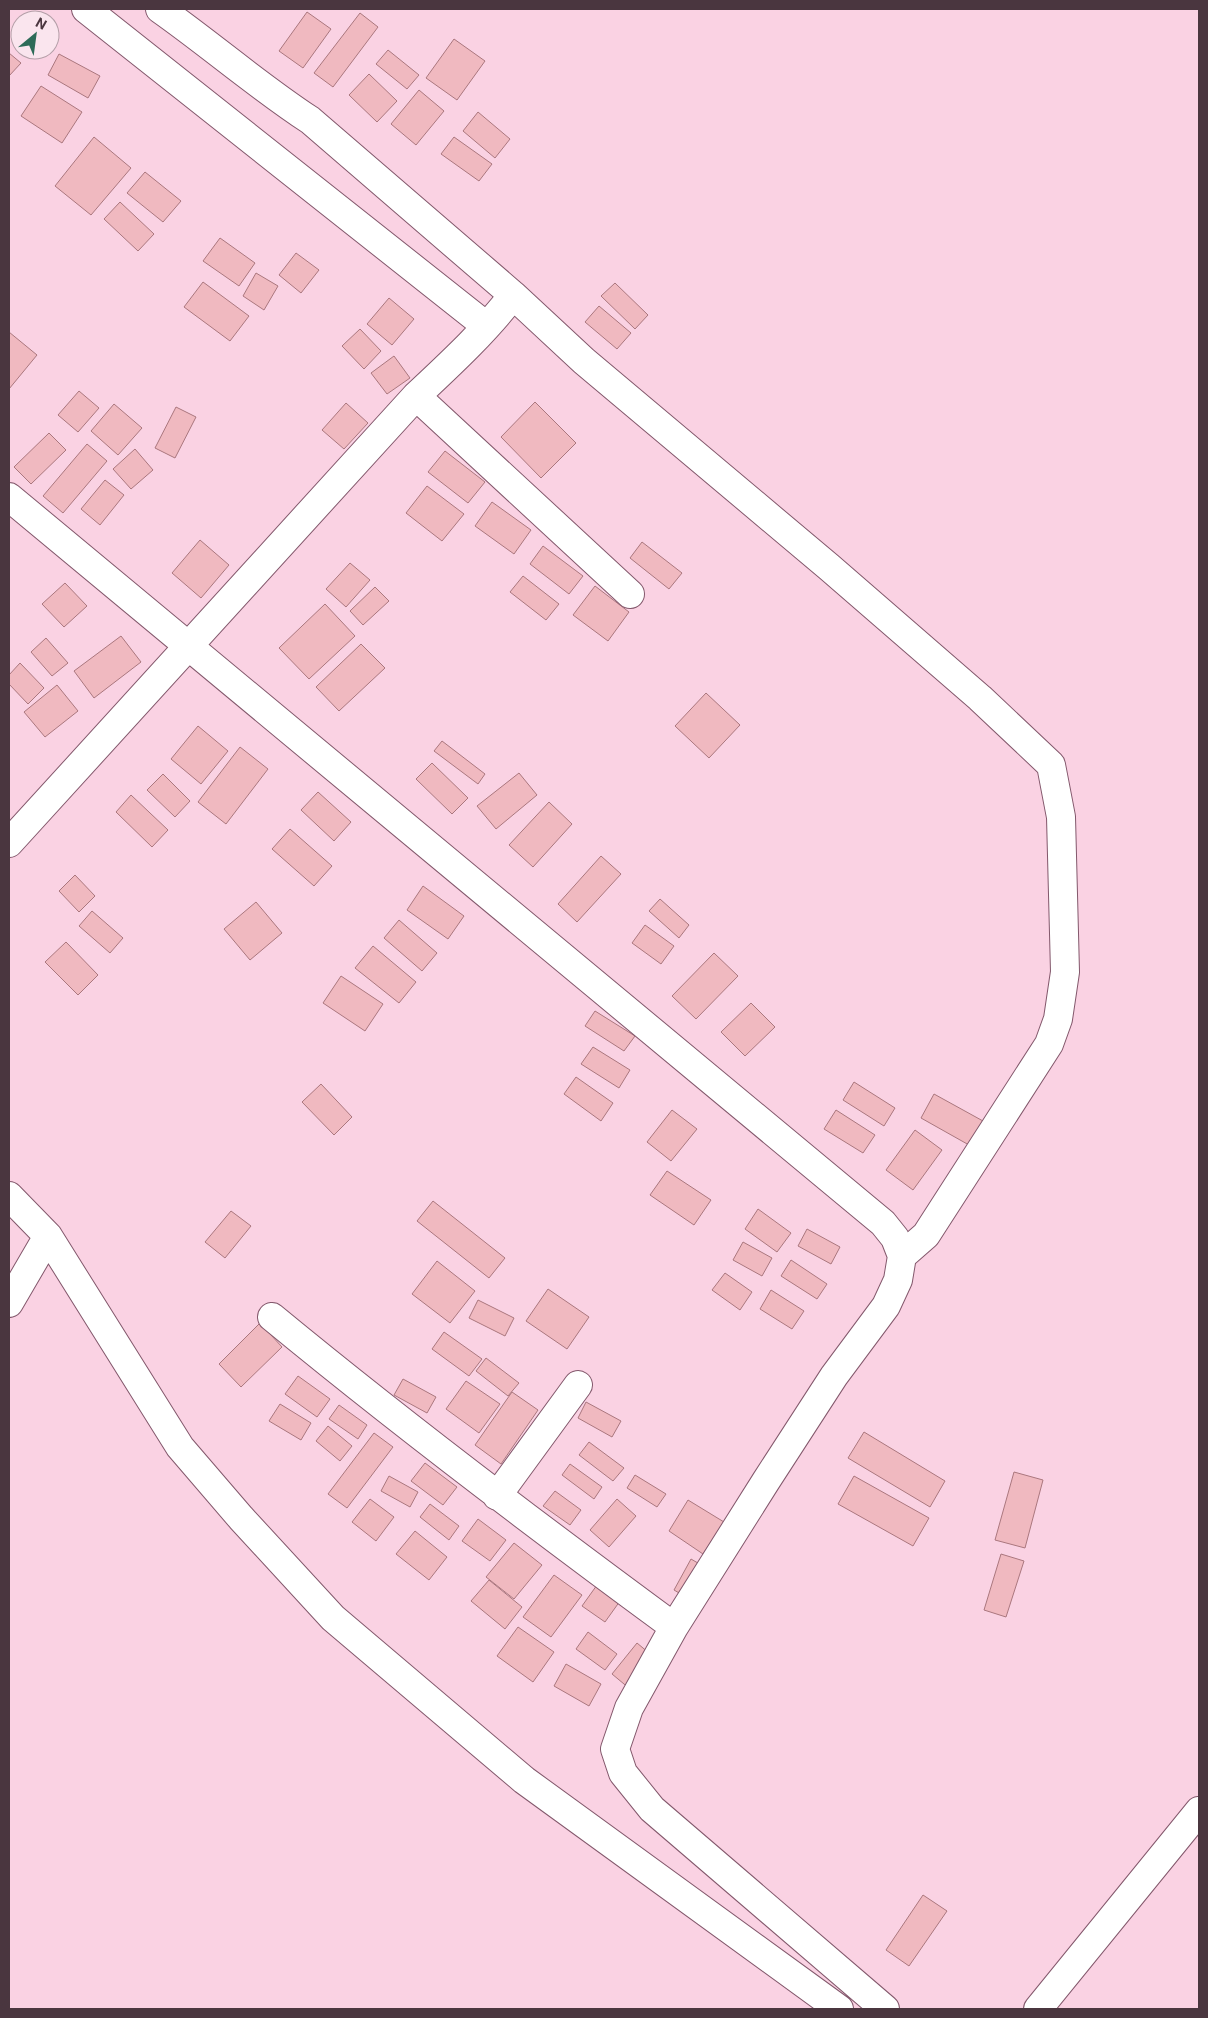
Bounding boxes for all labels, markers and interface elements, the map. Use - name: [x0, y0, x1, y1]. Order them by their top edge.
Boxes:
- north arrow: [10, 10, 60, 60]
- text: N: [33, 14, 50, 33]

